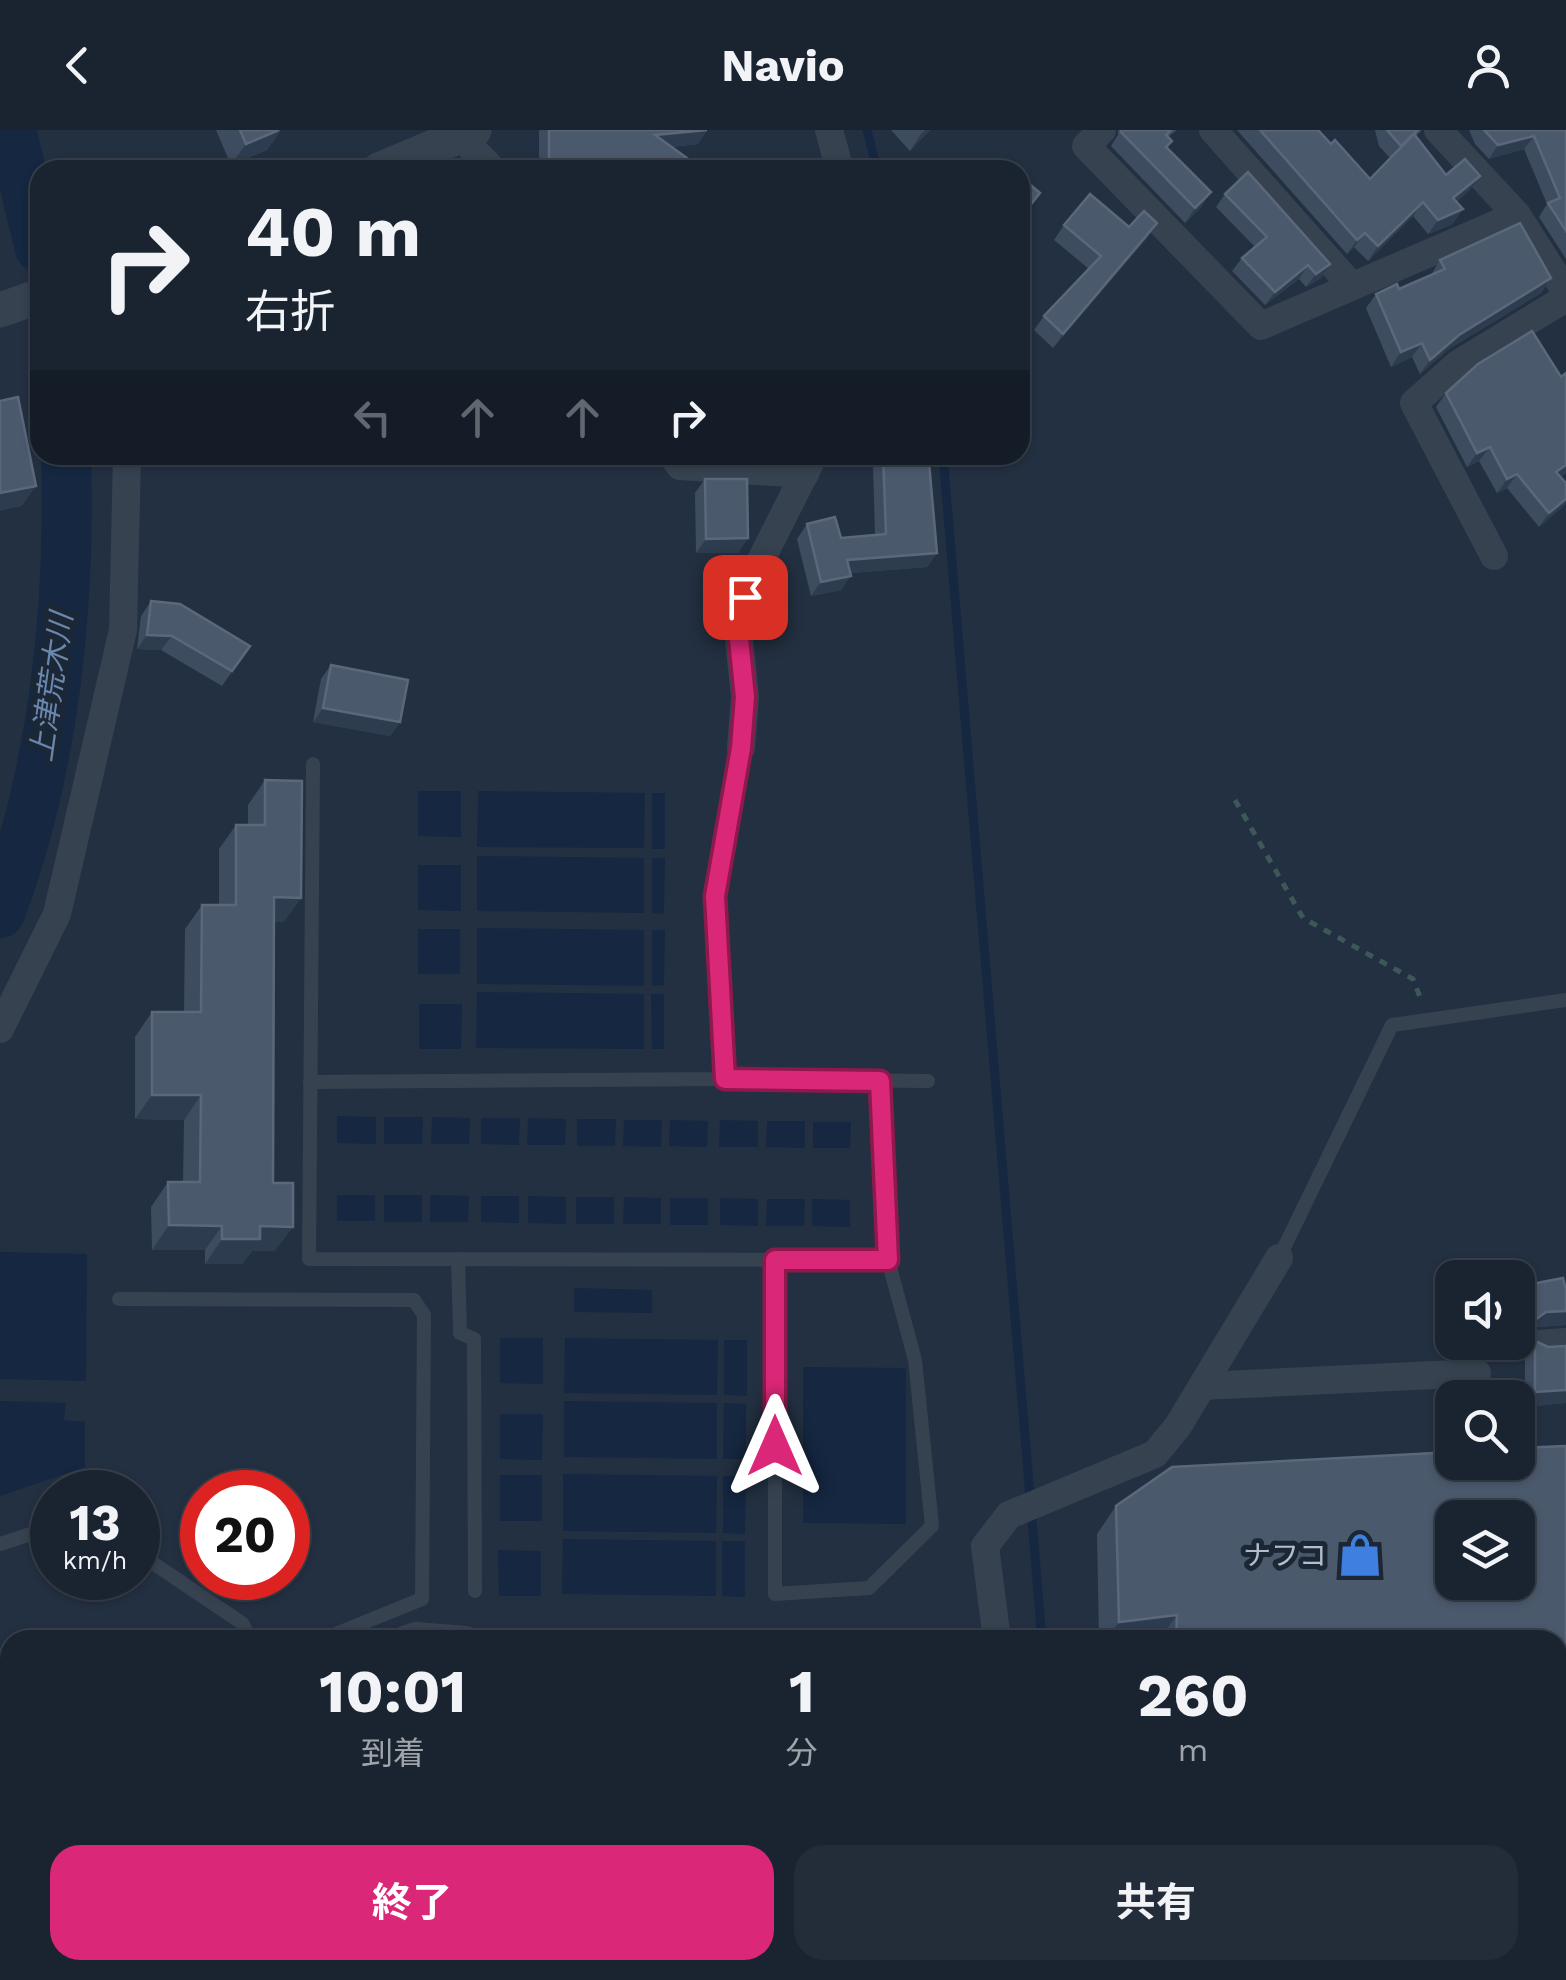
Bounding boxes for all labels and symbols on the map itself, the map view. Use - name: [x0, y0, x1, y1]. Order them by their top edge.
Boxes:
- pin: [703, 555, 788, 640]
- water label: 上津荒木川: [23, 607, 79, 764]
- position arrow: [723, 1394, 827, 1498]
- speed limit sign: 20: [180, 1470, 310, 1600]
- shop icon: ナフコ: [1336, 1531, 1384, 1579]
- place label: ナフコ: [1243, 1539, 1327, 1572]

